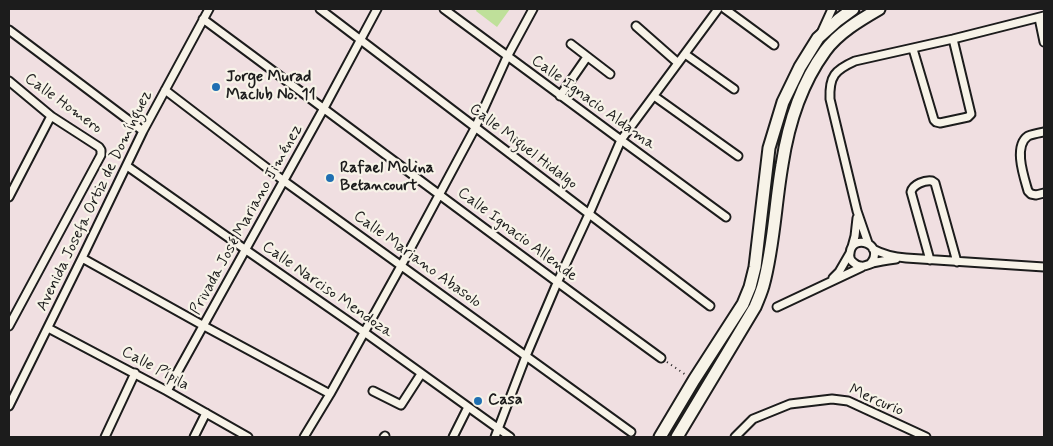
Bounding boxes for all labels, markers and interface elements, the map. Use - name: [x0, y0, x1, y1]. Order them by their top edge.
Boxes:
- street label: Calle Ignacio Aldama: [527, 51, 659, 155]
- place label: Jorge Murad Maclub No. 11: [226, 68, 316, 106]
- street label: Calle Homero: [20, 69, 106, 139]
- marker: Jorge Murad Maclub No. 11: [210, 81, 222, 93]
- street label: Avenida Josefa Ortiz de Domínguez: [33, 88, 157, 314]
- street label: Calle Miguel Hidalgo: [465, 100, 581, 194]
- street label: Privada José Mariano Jiménez: [187, 121, 307, 319]
- place label: Rafael Molina Betancourt: [340, 159, 434, 197]
- marker: Rafael Molina Betancourt: [324, 172, 336, 184]
- street label: Calle Ignacio Allende: [453, 184, 581, 286]
- street label: Calle Mariano Abasolo: [349, 207, 485, 313]
- street label: Calle Narciso Mendoza: [258, 238, 396, 342]
- street label: Calle Pípila: [118, 343, 192, 395]
- street label: Mercurio: [846, 381, 906, 421]
- place label: Casa: [488, 391, 523, 411]
- marker: Casa: [472, 395, 484, 407]

